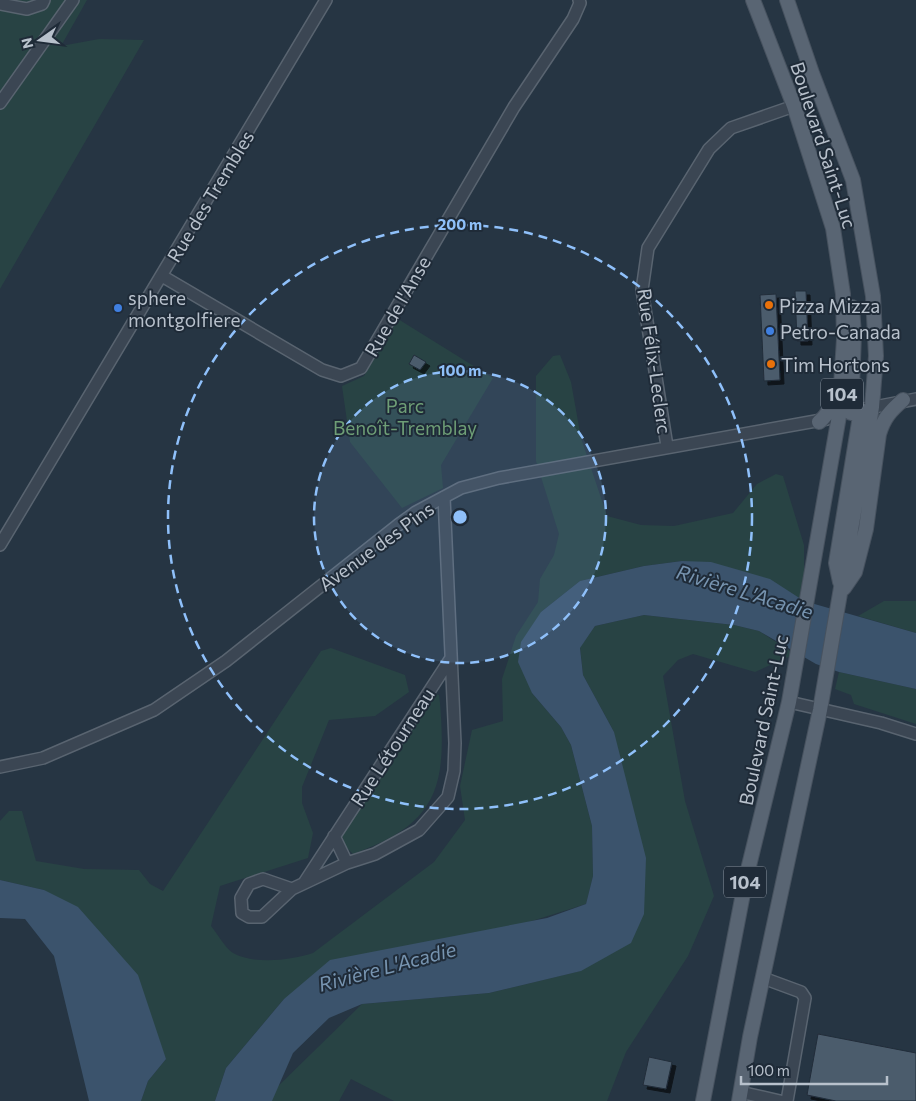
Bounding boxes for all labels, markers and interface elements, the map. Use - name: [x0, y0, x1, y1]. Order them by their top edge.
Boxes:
- north arrow: [15, 15, 65, 65]
- text: N: [17, 36, 36, 50]
- street label: Boulevard Saint-Luc: [786, 59, 862, 231]
- street label: Rue des Trembles: [162, 126, 258, 266]
- text: 200 m: [438, 215, 482, 233]
- street label: Rue de l'Anse: [359, 252, 435, 360]
- place label: sphere montgolfiere: [128, 286, 241, 331]
- street label: Rue Félix-Leclerc: [633, 287, 677, 435]
- place label: Pizza Mizza: [779, 294, 880, 317]
- marker: Pizza Mizza: [763, 299, 775, 311]
- marker: sphere montgolfiere: [112, 302, 124, 314]
- place label: Petro-Canada: [780, 320, 901, 343]
- marker: Petro-Canada: [764, 325, 776, 337]
- place label: Tim Hortons: [781, 353, 890, 376]
- marker: Tim Hortons: [765, 358, 777, 370]
- text: 100 m: [439, 361, 481, 379]
- road number: 104: [821, 378, 863, 409]
- park label: Parc Benoît-Tremblay: [333, 394, 477, 439]
- street label: Avenue des Pins: [314, 497, 438, 595]
- centre of rings: [451, 508, 469, 526]
- water label: Rivière L'Acadie: [674, 559, 817, 623]
- street label: Boulevard Saint-Luc: [734, 633, 792, 807]
- street label: Rue Létourneau: [345, 684, 439, 810]
- road number: 104: [724, 866, 766, 898]
- water label: Rivière L'Acadie: [316, 936, 459, 996]
- scale bar: [741, 1054, 887, 1086]
- text: 100 m: [748, 1061, 790, 1079]

